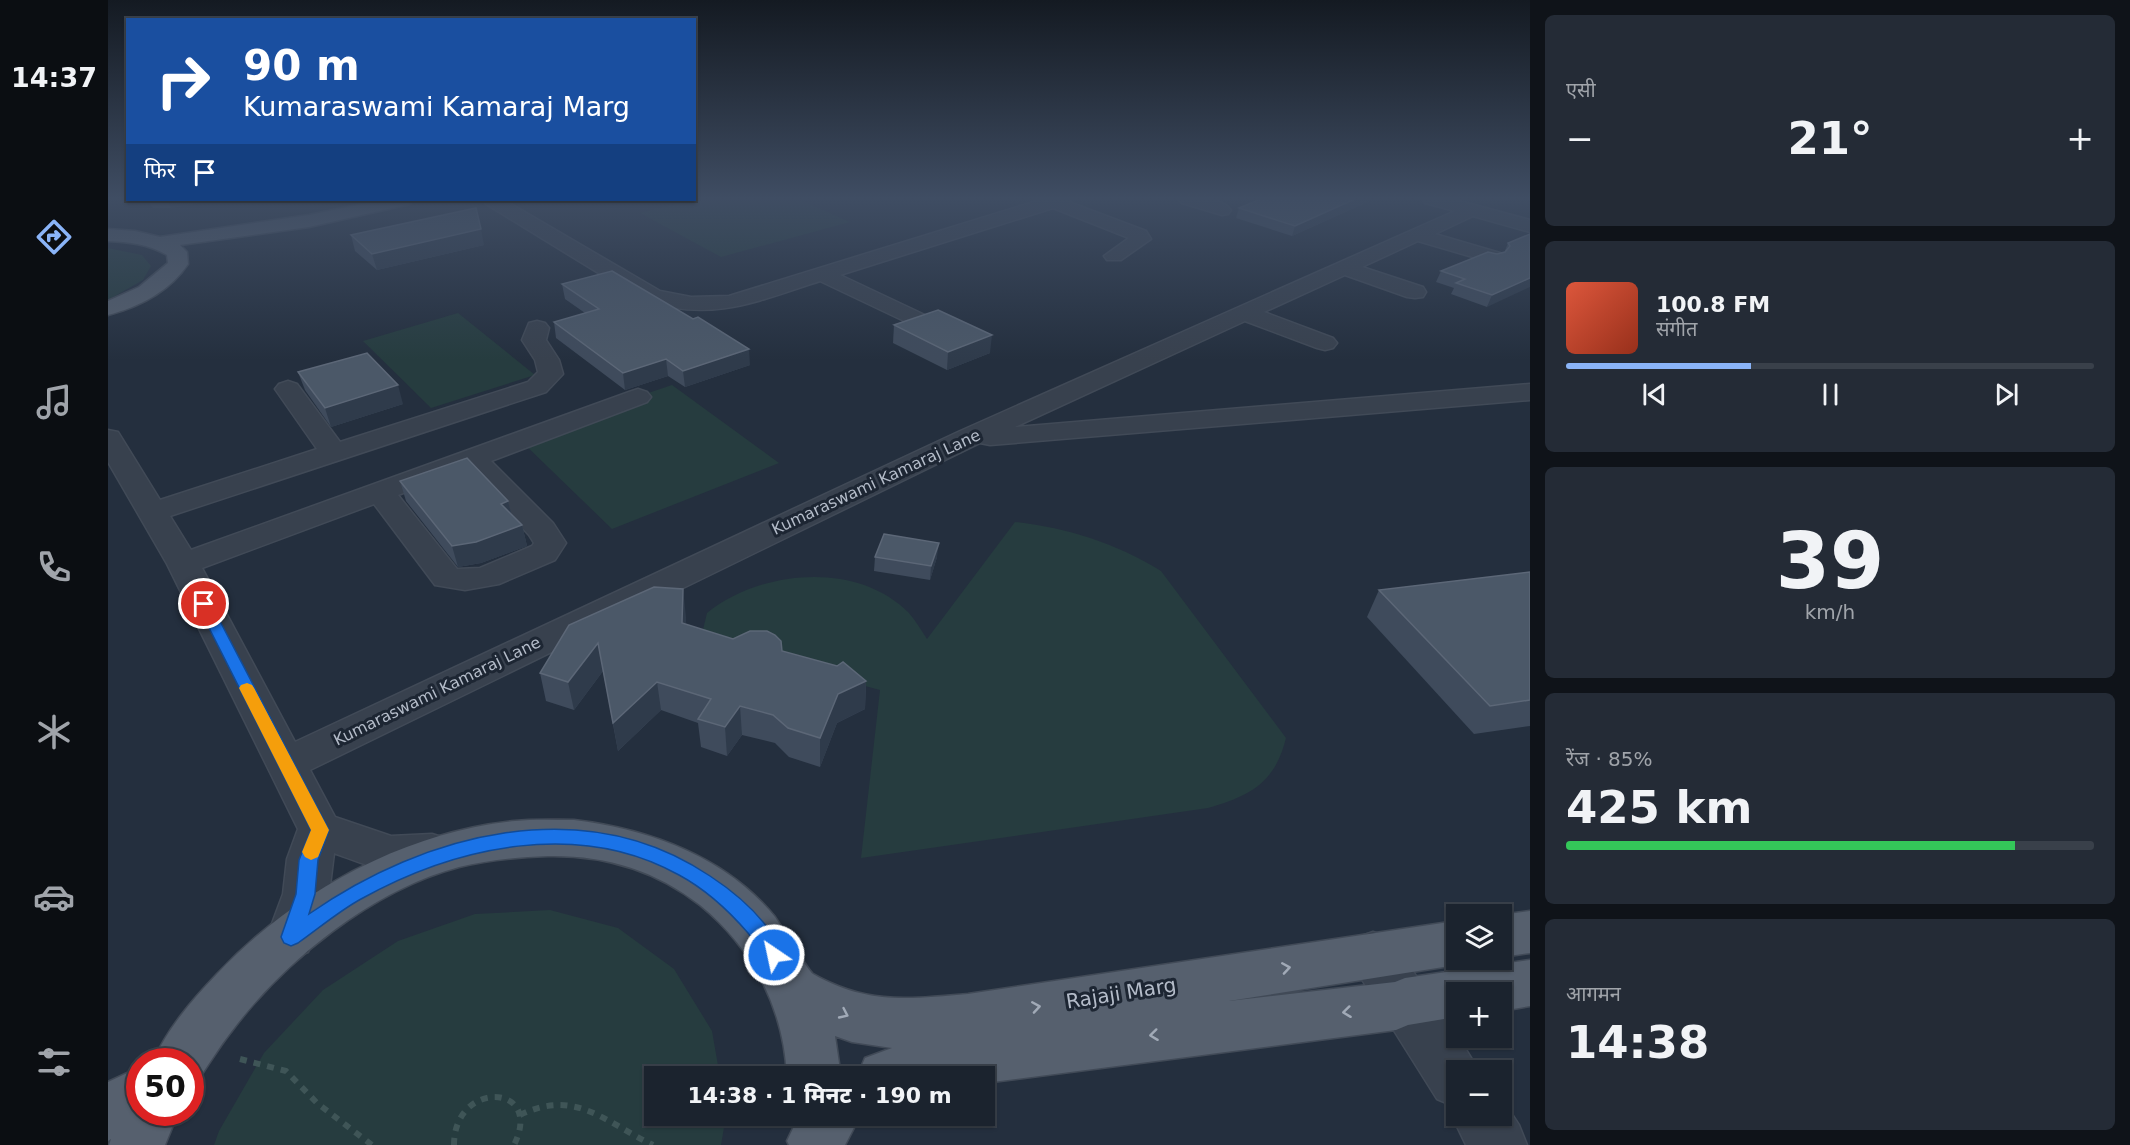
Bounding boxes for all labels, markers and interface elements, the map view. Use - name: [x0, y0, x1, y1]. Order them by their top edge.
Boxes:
- text: 90 m: [243, 41, 360, 90]
- icon: right: [144, 42, 222, 120]
- text: 14:37: [11, 62, 97, 93]
- text: एसी: [1566, 78, 1596, 102]
- text: Kumaraswami Kamaraj Marg: [243, 91, 630, 122]
- text: 21°: [1787, 112, 1873, 165]
- text: −: [1566, 119, 1594, 158]
- text: +: [2066, 119, 2094, 158]
- icon: arrive: [188, 156, 221, 189]
- text: फिर: [144, 158, 176, 183]
- icon: directions: [33, 216, 75, 258]
- text: 100.8 FM: [1656, 292, 1770, 317]
- text: संगीत: [1656, 317, 1697, 341]
- icon: previous: [1638, 378, 1671, 411]
- icon: pause: [1814, 378, 1847, 411]
- icon: next: [1990, 378, 2023, 411]
- icon: music: [33, 381, 75, 423]
- street label: Kumaraswami Kamaraj Lane: [769, 425, 983, 539]
- text: 39: [1776, 516, 1884, 606]
- icon: phone: [33, 546, 75, 588]
- pin: [178, 578, 229, 629]
- icon: arrive: [187, 587, 220, 620]
- text: km/h: [1805, 600, 1855, 624]
- street label: Kumaraswami Kamaraj Lane: [330, 632, 544, 750]
- icon: climate: [33, 711, 75, 753]
- text: रेंज · 85%: [1566, 747, 1653, 771]
- text: 425 km: [1566, 781, 1752, 834]
- icon: car: [33, 876, 75, 918]
- map controls: [1446, 904, 1512, 1126]
- button: layers: [1446, 904, 1512, 970]
- position arrow: [742, 923, 806, 987]
- one-way arrow: [1281, 962, 1290, 974]
- street label: Rajaji Marg: [1064, 972, 1178, 1014]
- button: +: [1446, 982, 1512, 1048]
- text: आगमन: [1566, 982, 1621, 1006]
- one-way arrow: [1031, 1001, 1041, 1013]
- one-way arrow: [1343, 1005, 1352, 1017]
- one-way arrow: [837, 1006, 848, 1018]
- text: 14:38: [1566, 1016, 1709, 1069]
- one-way arrow: [1149, 1028, 1158, 1040]
- icon: filters: [33, 1041, 75, 1083]
- speed limit sign: 50: [126, 1048, 204, 1126]
- button: −: [1446, 1060, 1512, 1126]
- text: 14:38 · 1 मिनट · 190 m: [687, 1083, 952, 1108]

